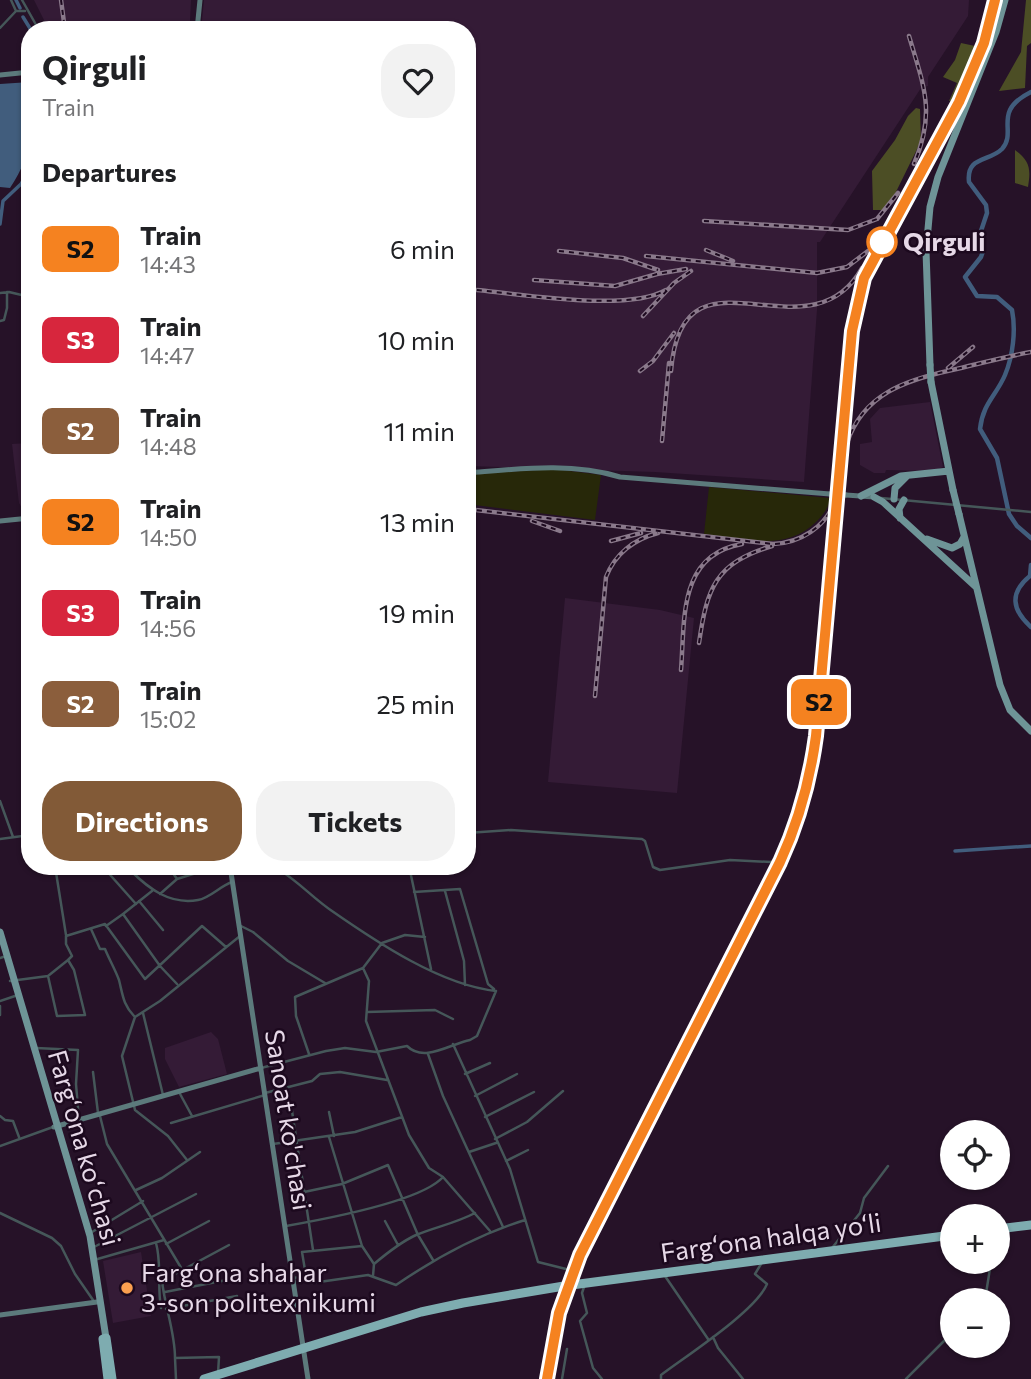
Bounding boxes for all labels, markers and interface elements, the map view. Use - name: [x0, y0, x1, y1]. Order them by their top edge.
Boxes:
- button: heart: [381, 44, 455, 118]
- text: Qirguli: [42, 46, 147, 87]
- text: Train: [42, 93, 95, 121]
- text: Departures: [42, 156, 177, 187]
- text: Train: [140, 219, 202, 250]
- place label: Qirguli: [903, 225, 986, 256]
- marker: Qirguli: [867, 227, 897, 257]
- text: 6 min: [390, 233, 455, 264]
- text: S2: [66, 234, 95, 263]
- text: 14:43: [140, 250, 196, 278]
- text: Train: [140, 310, 202, 341]
- text: 10 min: [378, 324, 455, 355]
- text: S3: [66, 325, 95, 354]
- text: 14:47: [140, 341, 195, 369]
- text: Train: [140, 401, 202, 432]
- text: 11 min: [384, 415, 455, 446]
- text: S2: [66, 416, 95, 445]
- text: 14:48: [140, 432, 197, 460]
- text: Train: [140, 492, 202, 523]
- text: 13 min: [380, 506, 455, 537]
- text: S2: [66, 507, 95, 536]
- text: 14:50: [140, 523, 197, 551]
- text: Train: [140, 583, 202, 614]
- text: 19 min: [379, 597, 455, 628]
- text: S3: [66, 598, 95, 627]
- text: 14:56: [140, 614, 196, 642]
- text: Train: [140, 674, 202, 705]
- line badge: S2: [788, 679, 850, 725]
- text: S2: [805, 687, 833, 716]
- text: 25 min: [376, 688, 455, 719]
- text: S2: [66, 689, 95, 718]
- text: 15:02: [140, 705, 196, 733]
- button: Directions: [42, 781, 242, 861]
- button: Tickets: [256, 781, 455, 861]
- street label: Sanoat ko'chasi: [260, 1027, 319, 1212]
- street label: Fargʻona koʻchasi: [43, 1046, 128, 1249]
- map controls: [940, 1120, 1010, 1358]
- button: locate: [940, 1120, 1010, 1190]
- button: +: [940, 1204, 1010, 1274]
- street label: Farg‘ona halqa yo‘li: [658, 1206, 883, 1267]
- place label: Farg‘ona shahar 3-son politexnikumi: [141, 1256, 376, 1317]
- marker: Farg‘ona shahar 3-son politexnikumi: [119, 1280, 135, 1296]
- button: −: [940, 1288, 1010, 1358]

